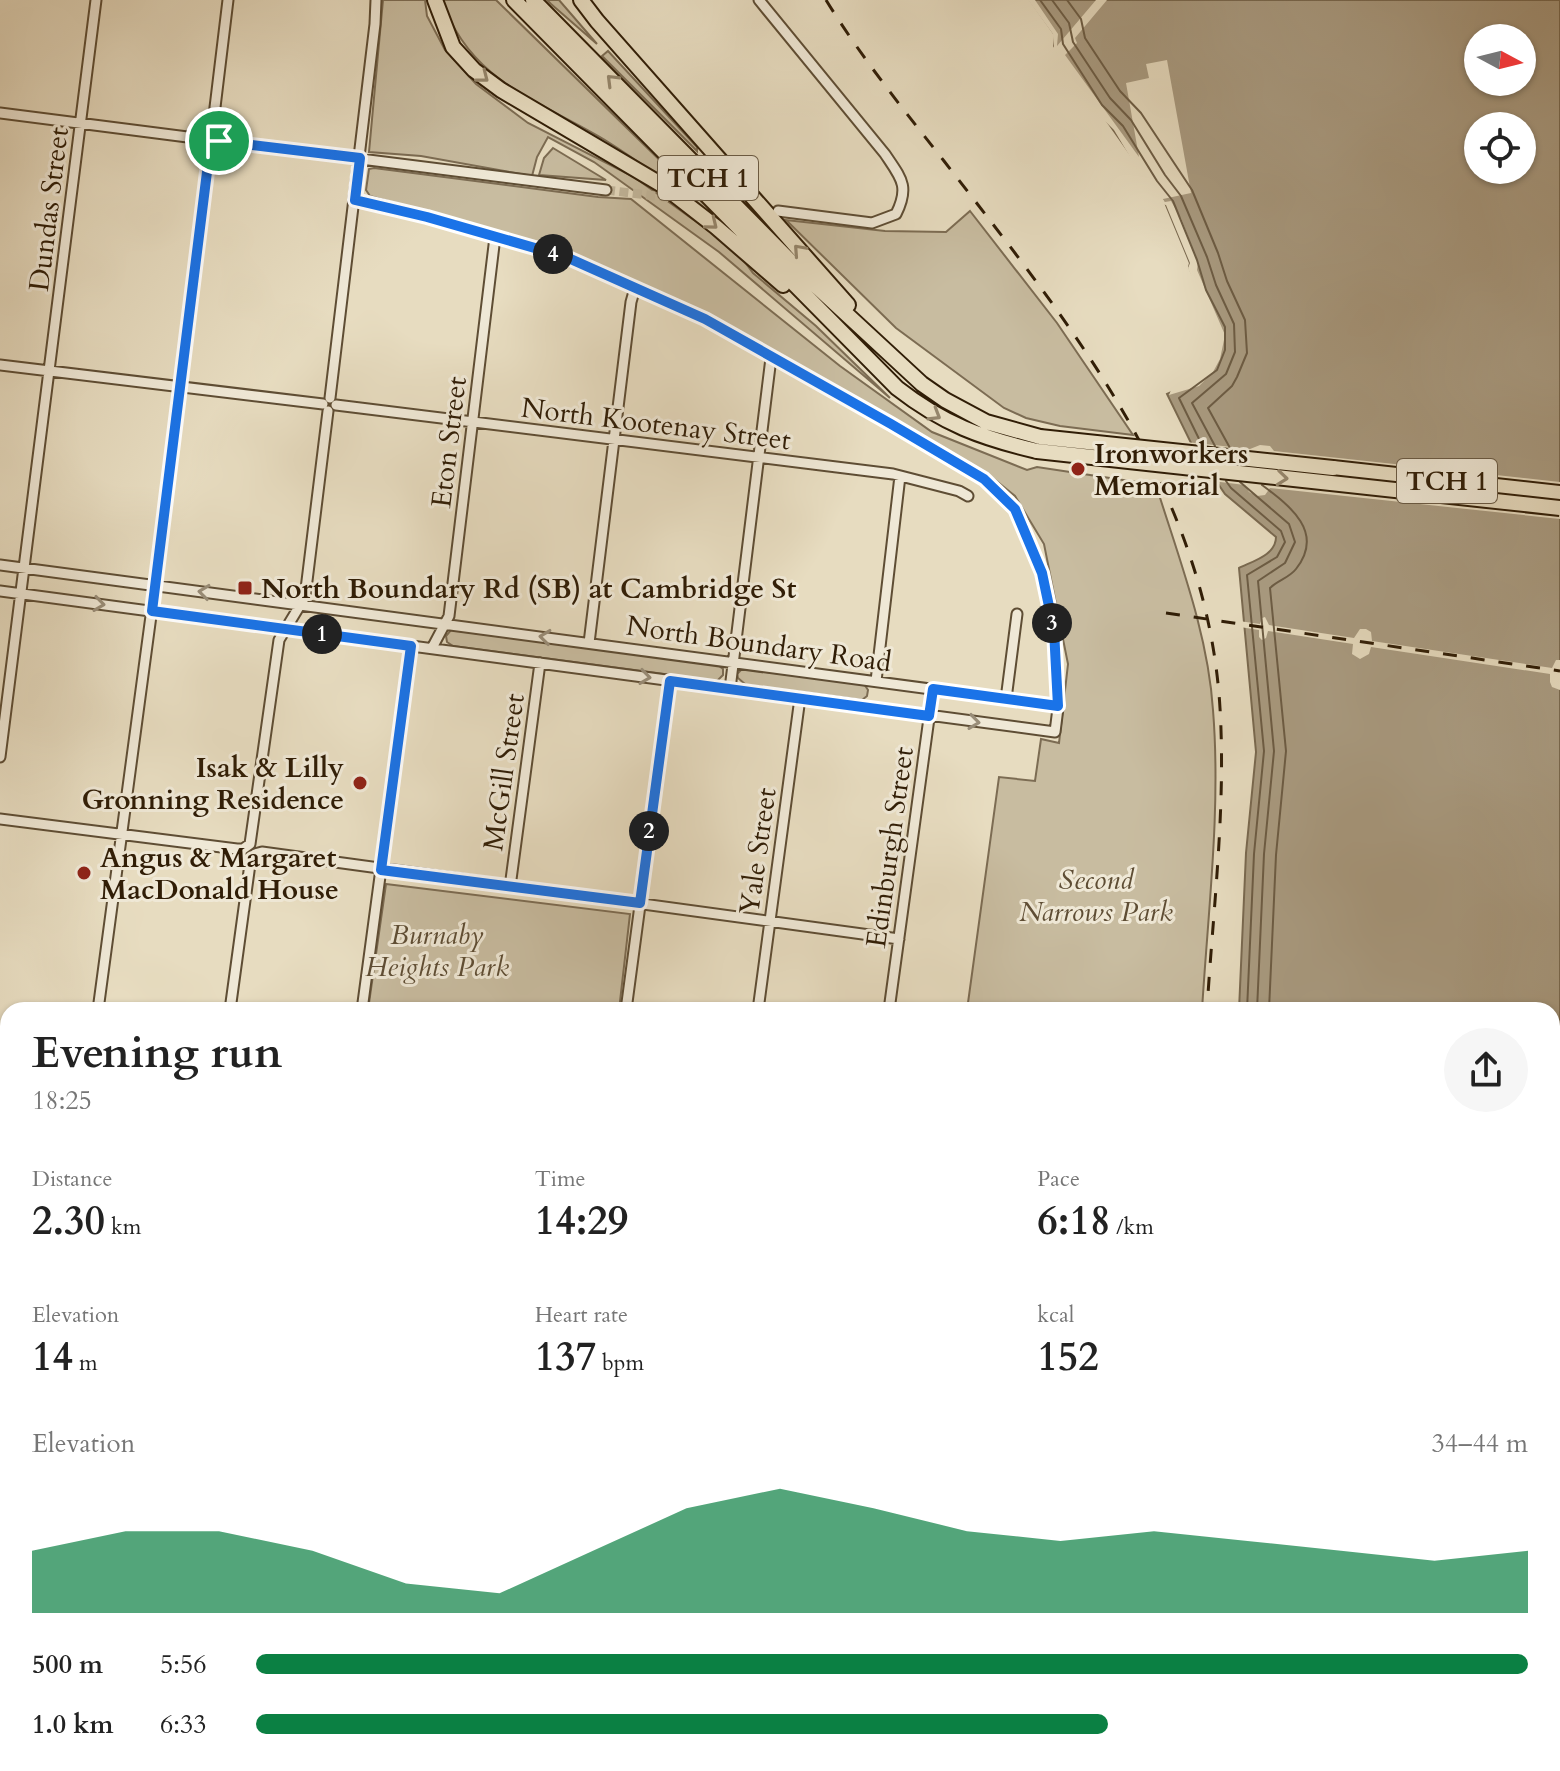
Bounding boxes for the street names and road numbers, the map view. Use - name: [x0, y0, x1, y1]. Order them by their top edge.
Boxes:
- street label: Dundas Street: [20, 125, 78, 293]
- road number: TCH 1: [658, 156, 758, 200]
- street label: Eton Street: [422, 374, 476, 510]
- street label: North Kootenay Street: [519, 389, 793, 459]
- road number: TCH 1: [1397, 459, 1497, 503]
- street label: North Boundary Road: [624, 607, 894, 681]
- street label: McGill Street: [474, 691, 534, 853]
- street label: Edinburgh Street: [857, 744, 923, 950]
- street label: Yale Street: [730, 785, 786, 917]

